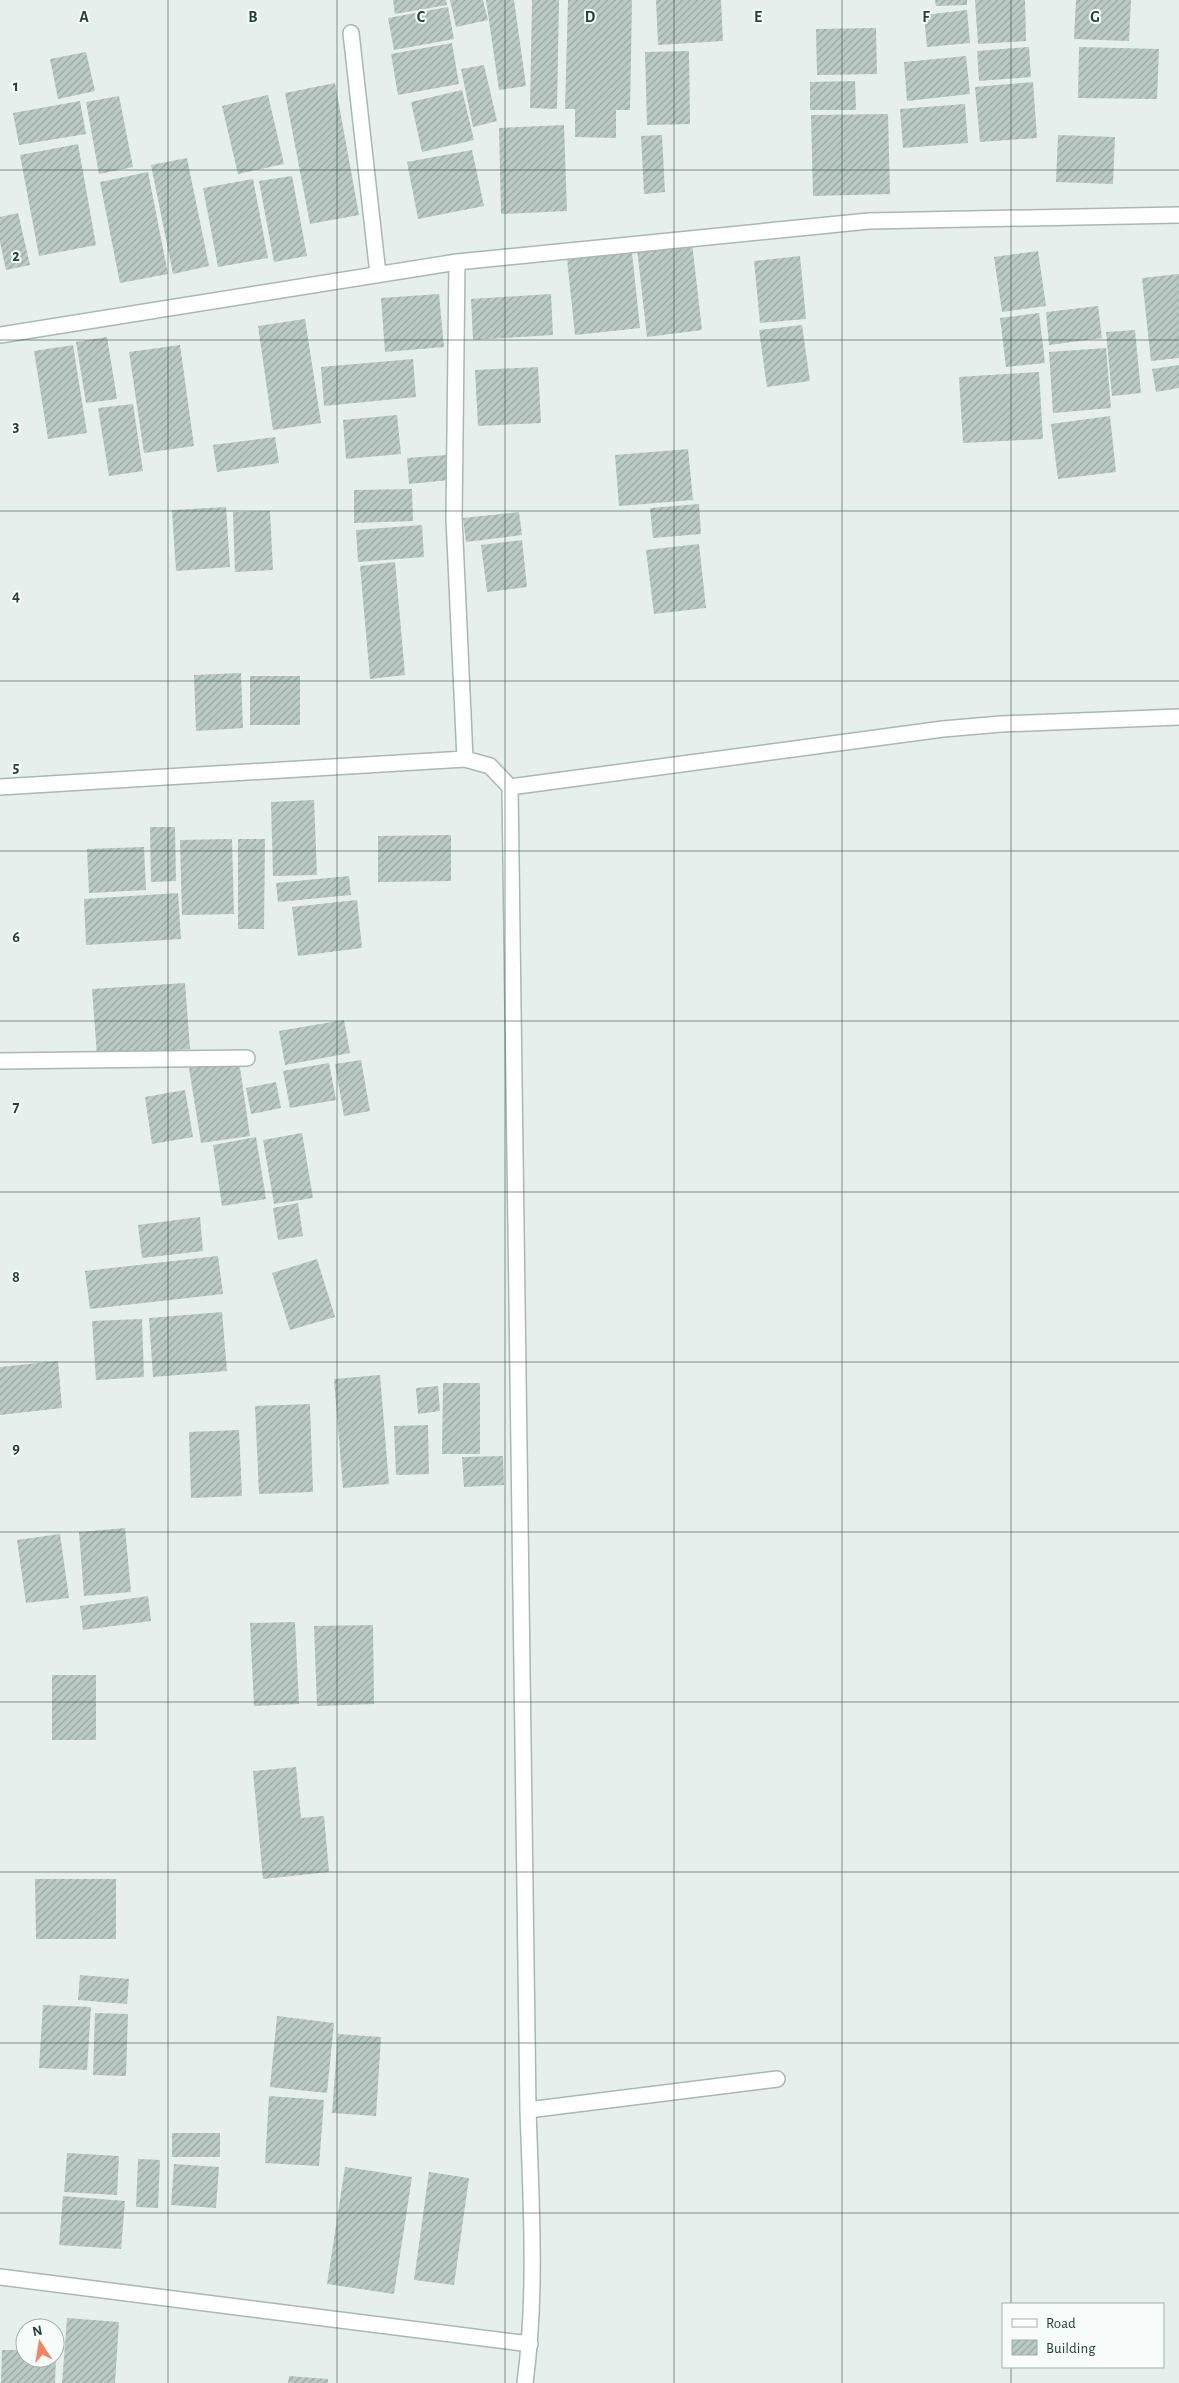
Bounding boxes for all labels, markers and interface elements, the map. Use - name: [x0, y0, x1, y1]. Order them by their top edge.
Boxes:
- text: A: [79, 9, 89, 25]
- text: B: [248, 9, 258, 25]
- text: C: [417, 9, 426, 25]
- text: D: [585, 9, 596, 25]
- text: E: [754, 9, 762, 25]
- text: F: [922, 9, 930, 25]
- text: G: [1090, 9, 1100, 25]
- text: 1: [13, 78, 19, 94]
- text: 2: [12, 248, 20, 264]
- text: 3: [13, 418, 20, 434]
- text: 4: [12, 588, 20, 604]
- text: 5: [13, 759, 20, 775]
- text: 6: [12, 929, 20, 945]
- text: 7: [13, 1099, 20, 1115]
- text: 8: [12, 1269, 20, 1285]
- text: 9: [12, 1440, 20, 1456]
- legend: [1002, 2303, 1164, 2368]
- text: Road: [1046, 2316, 1076, 2331]
- north arrow: [15, 2318, 65, 2368]
- text: N: [31, 2323, 44, 2339]
- text: Building: [1046, 2341, 1096, 2356]

